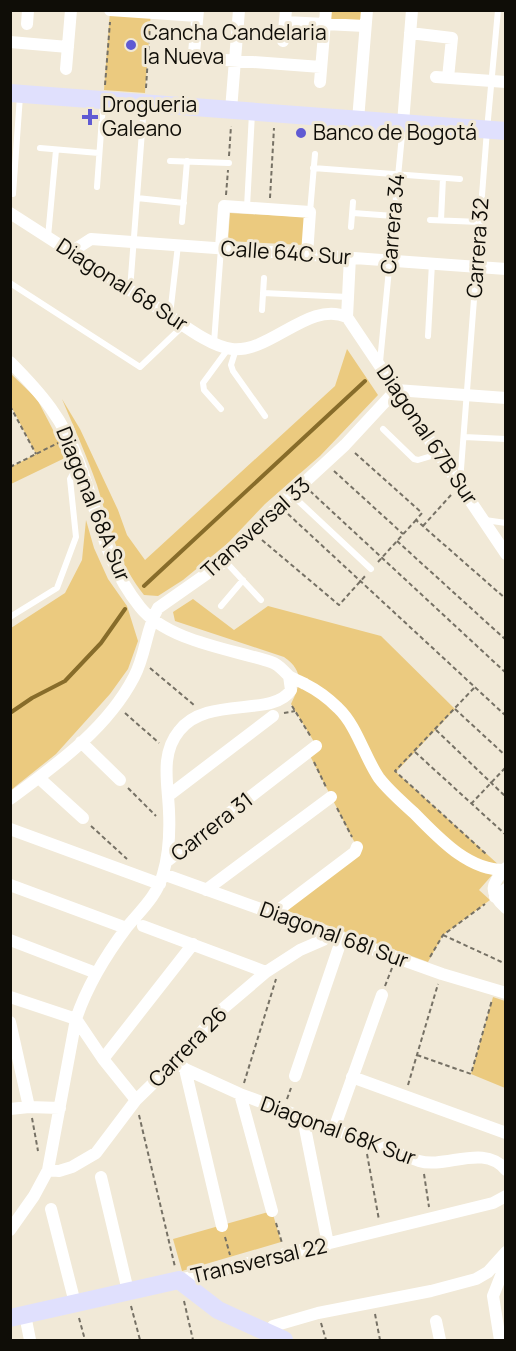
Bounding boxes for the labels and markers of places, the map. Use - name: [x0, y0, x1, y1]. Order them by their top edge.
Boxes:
- place label: Cancha Candelaria la Nueva: [143, 18, 327, 70]
- marker: Cancha Candelaria la Nueva: [124, 38, 138, 52]
- place label: Drogueria Galeano: [102, 90, 197, 142]
- marker: Drogueria Galeano: [83, 110, 97, 124]
- place label: Banco de Bogotá: [313, 118, 477, 146]
- marker: Banco de Bogotá: [294, 126, 308, 140]

